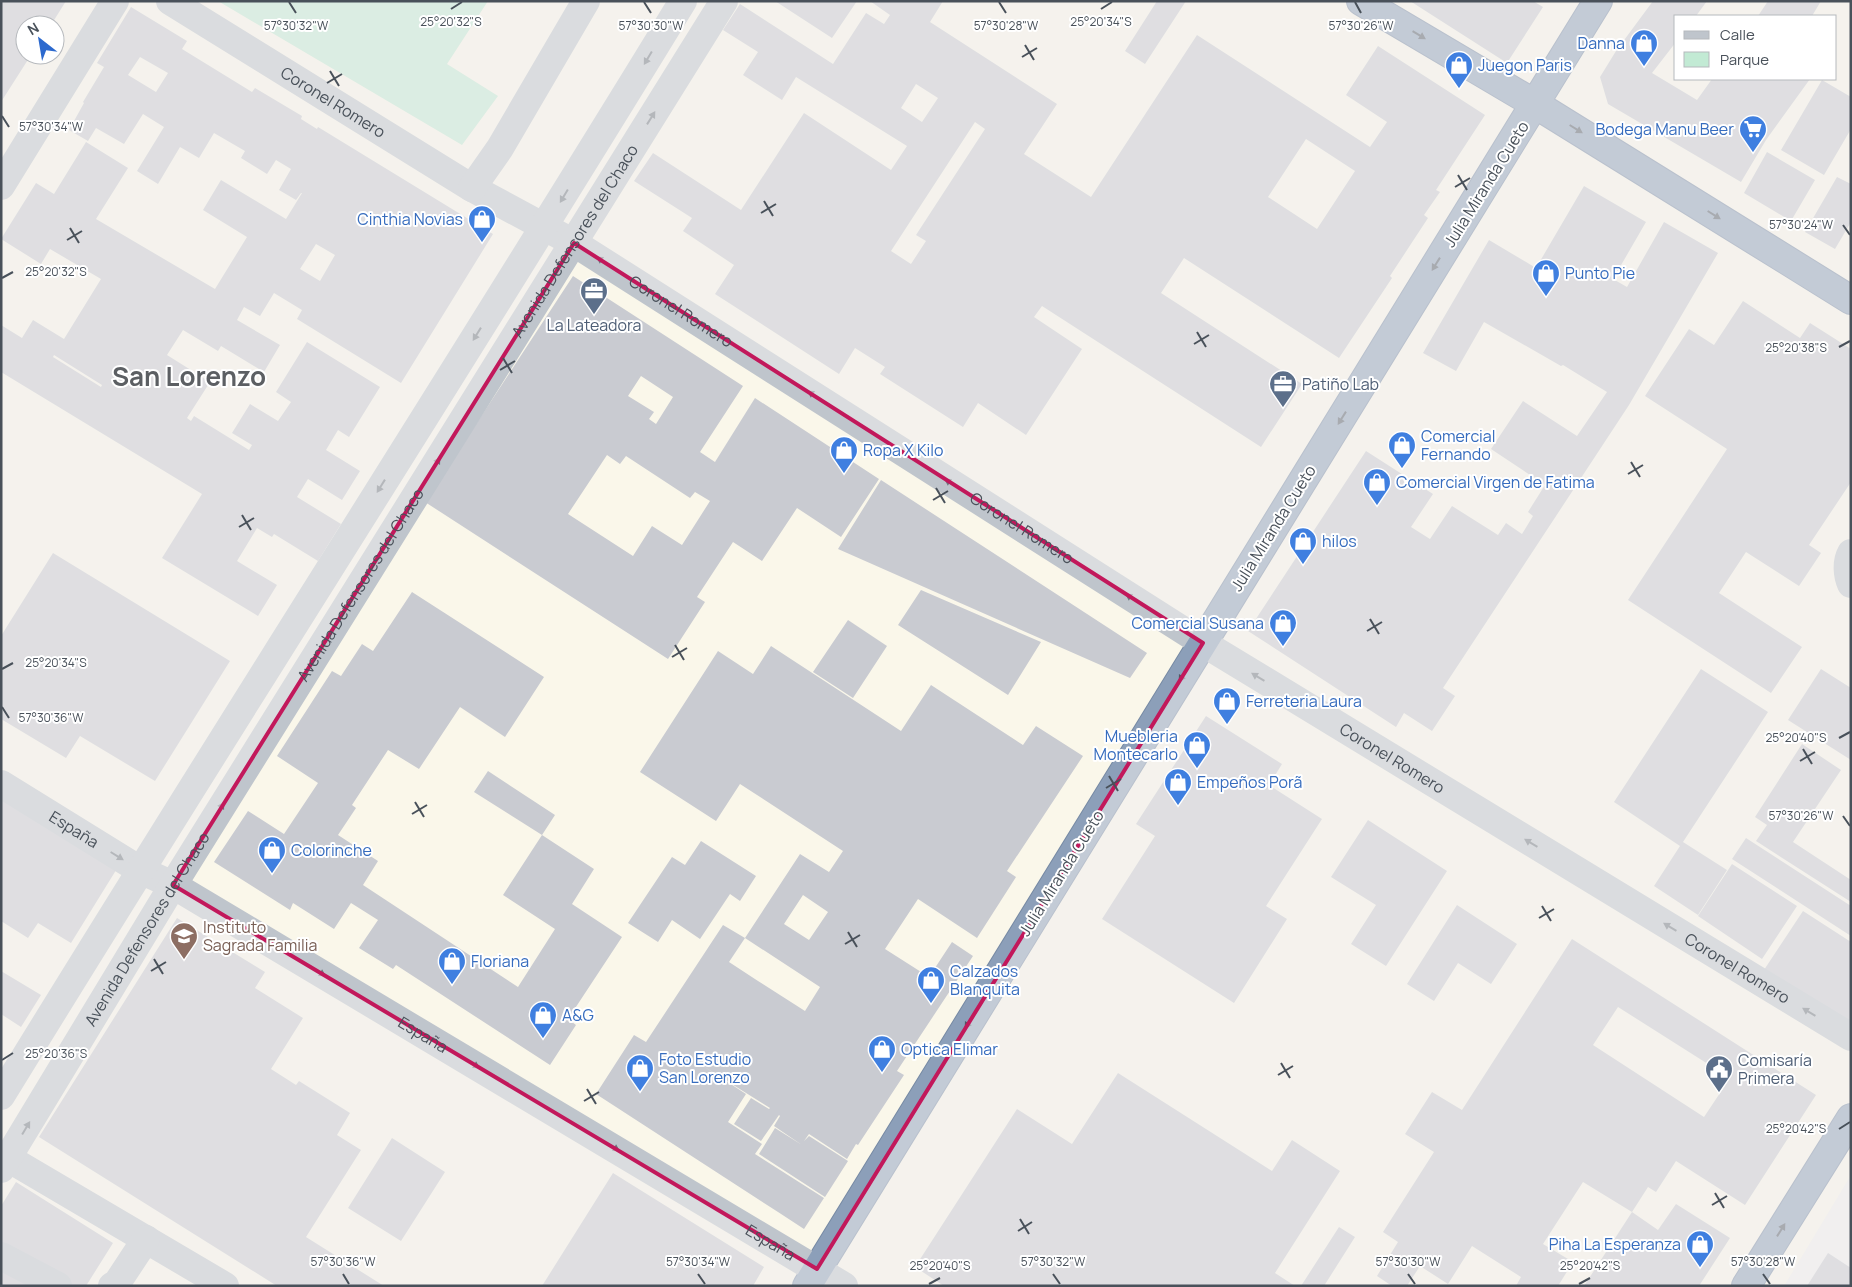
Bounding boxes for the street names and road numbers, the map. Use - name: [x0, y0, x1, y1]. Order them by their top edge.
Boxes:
- street label: Coronel Romero: [277, 61, 390, 143]
- street label: Julia Miranda Cueto: [1438, 117, 1534, 251]
- street label: Avenida Defensores del Chaco: [506, 140, 643, 342]
- street label: Coronel Romero: [625, 270, 737, 352]
- street label: Julia Miranda Cueto: [1225, 461, 1321, 595]
- street label: Avenida Defensores del Chaco: [292, 484, 429, 685]
- street label: Coronel Romero: [966, 487, 1078, 569]
- street label: Coronel Romero: [1336, 718, 1449, 798]
- street label: España: [45, 806, 103, 853]
- street label: Julia Miranda Cueto: [1013, 806, 1109, 940]
- street label: Avenida Defensores del Chaco: [79, 828, 214, 1030]
- street label: Coronel Romero: [1681, 928, 1794, 1008]
- street label: España: [394, 1011, 452, 1058]
- street label: España: [742, 1219, 800, 1266]

